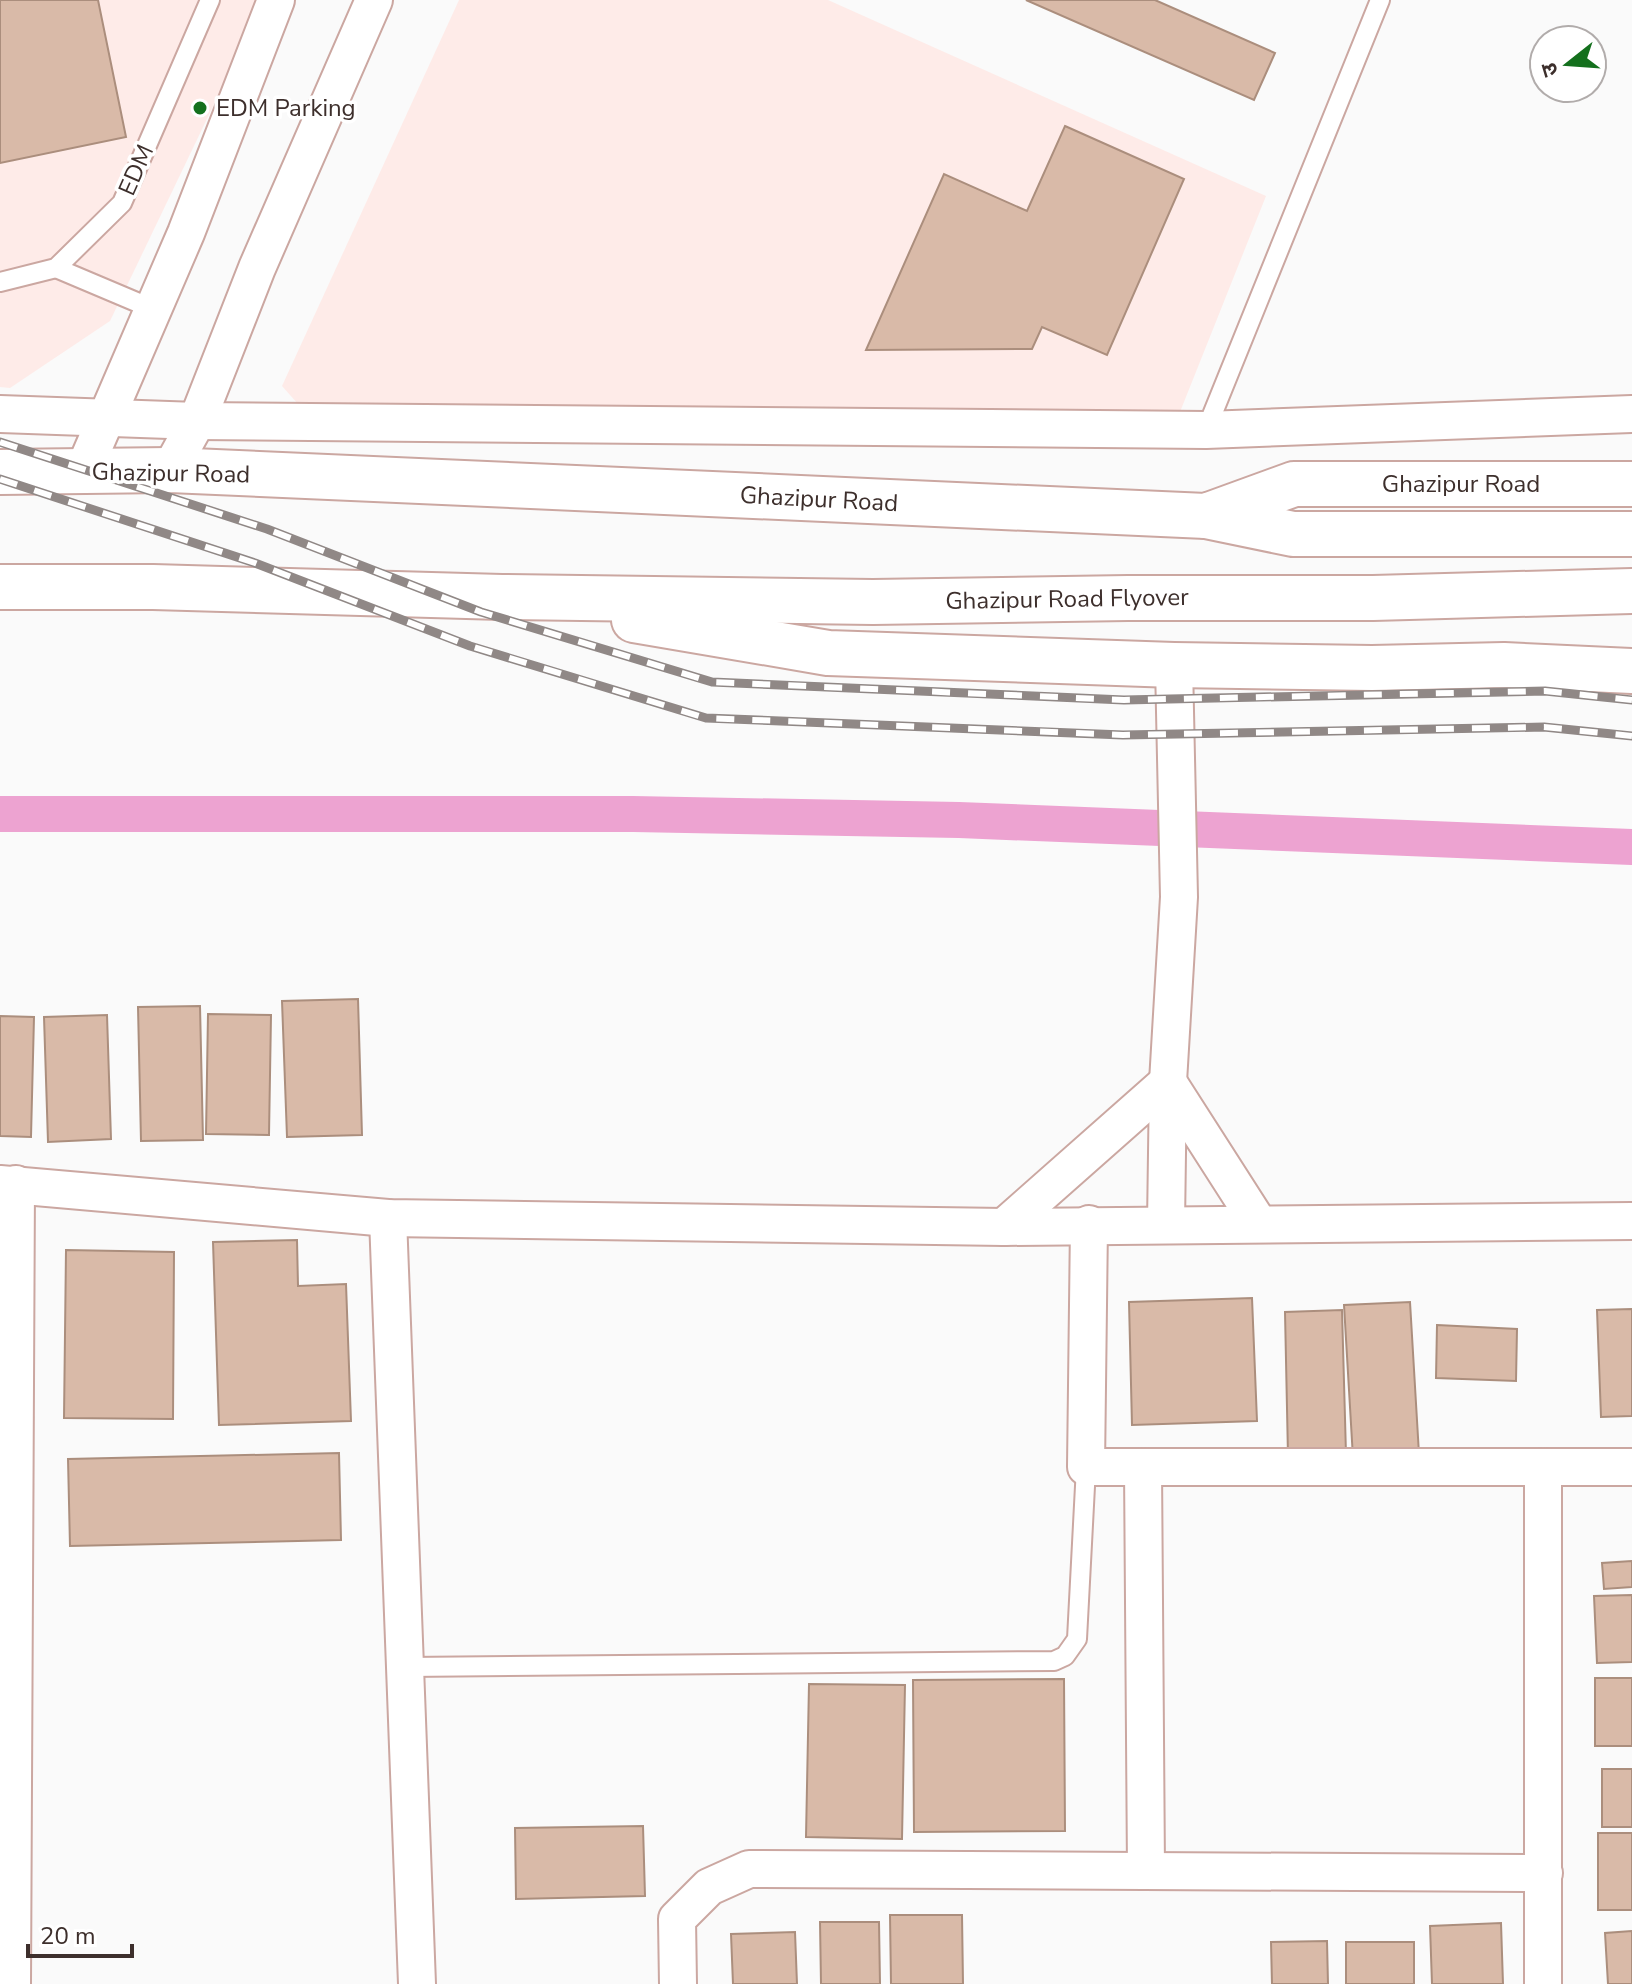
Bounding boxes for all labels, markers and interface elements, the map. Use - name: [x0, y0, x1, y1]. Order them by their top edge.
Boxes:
- north arrow: [1528, 24, 1608, 104]
- text: उ: [1533, 58, 1566, 80]
- place label: EDM Parking: [216, 92, 356, 124]
- marker: EDM Parking: [191, 99, 209, 117]
- street label: EDM: [111, 140, 161, 200]
- street label: Ghazipur Road: [91, 456, 251, 490]
- street label: Ghazipur Road: [1382, 468, 1540, 500]
- street label: Ghazipur Road: [739, 479, 899, 519]
- street label: Ghazipur Road Flyover: [945, 581, 1189, 617]
- scale bar: [28, 1908, 132, 1958]
- text: 20 m: [40, 1920, 96, 1952]

